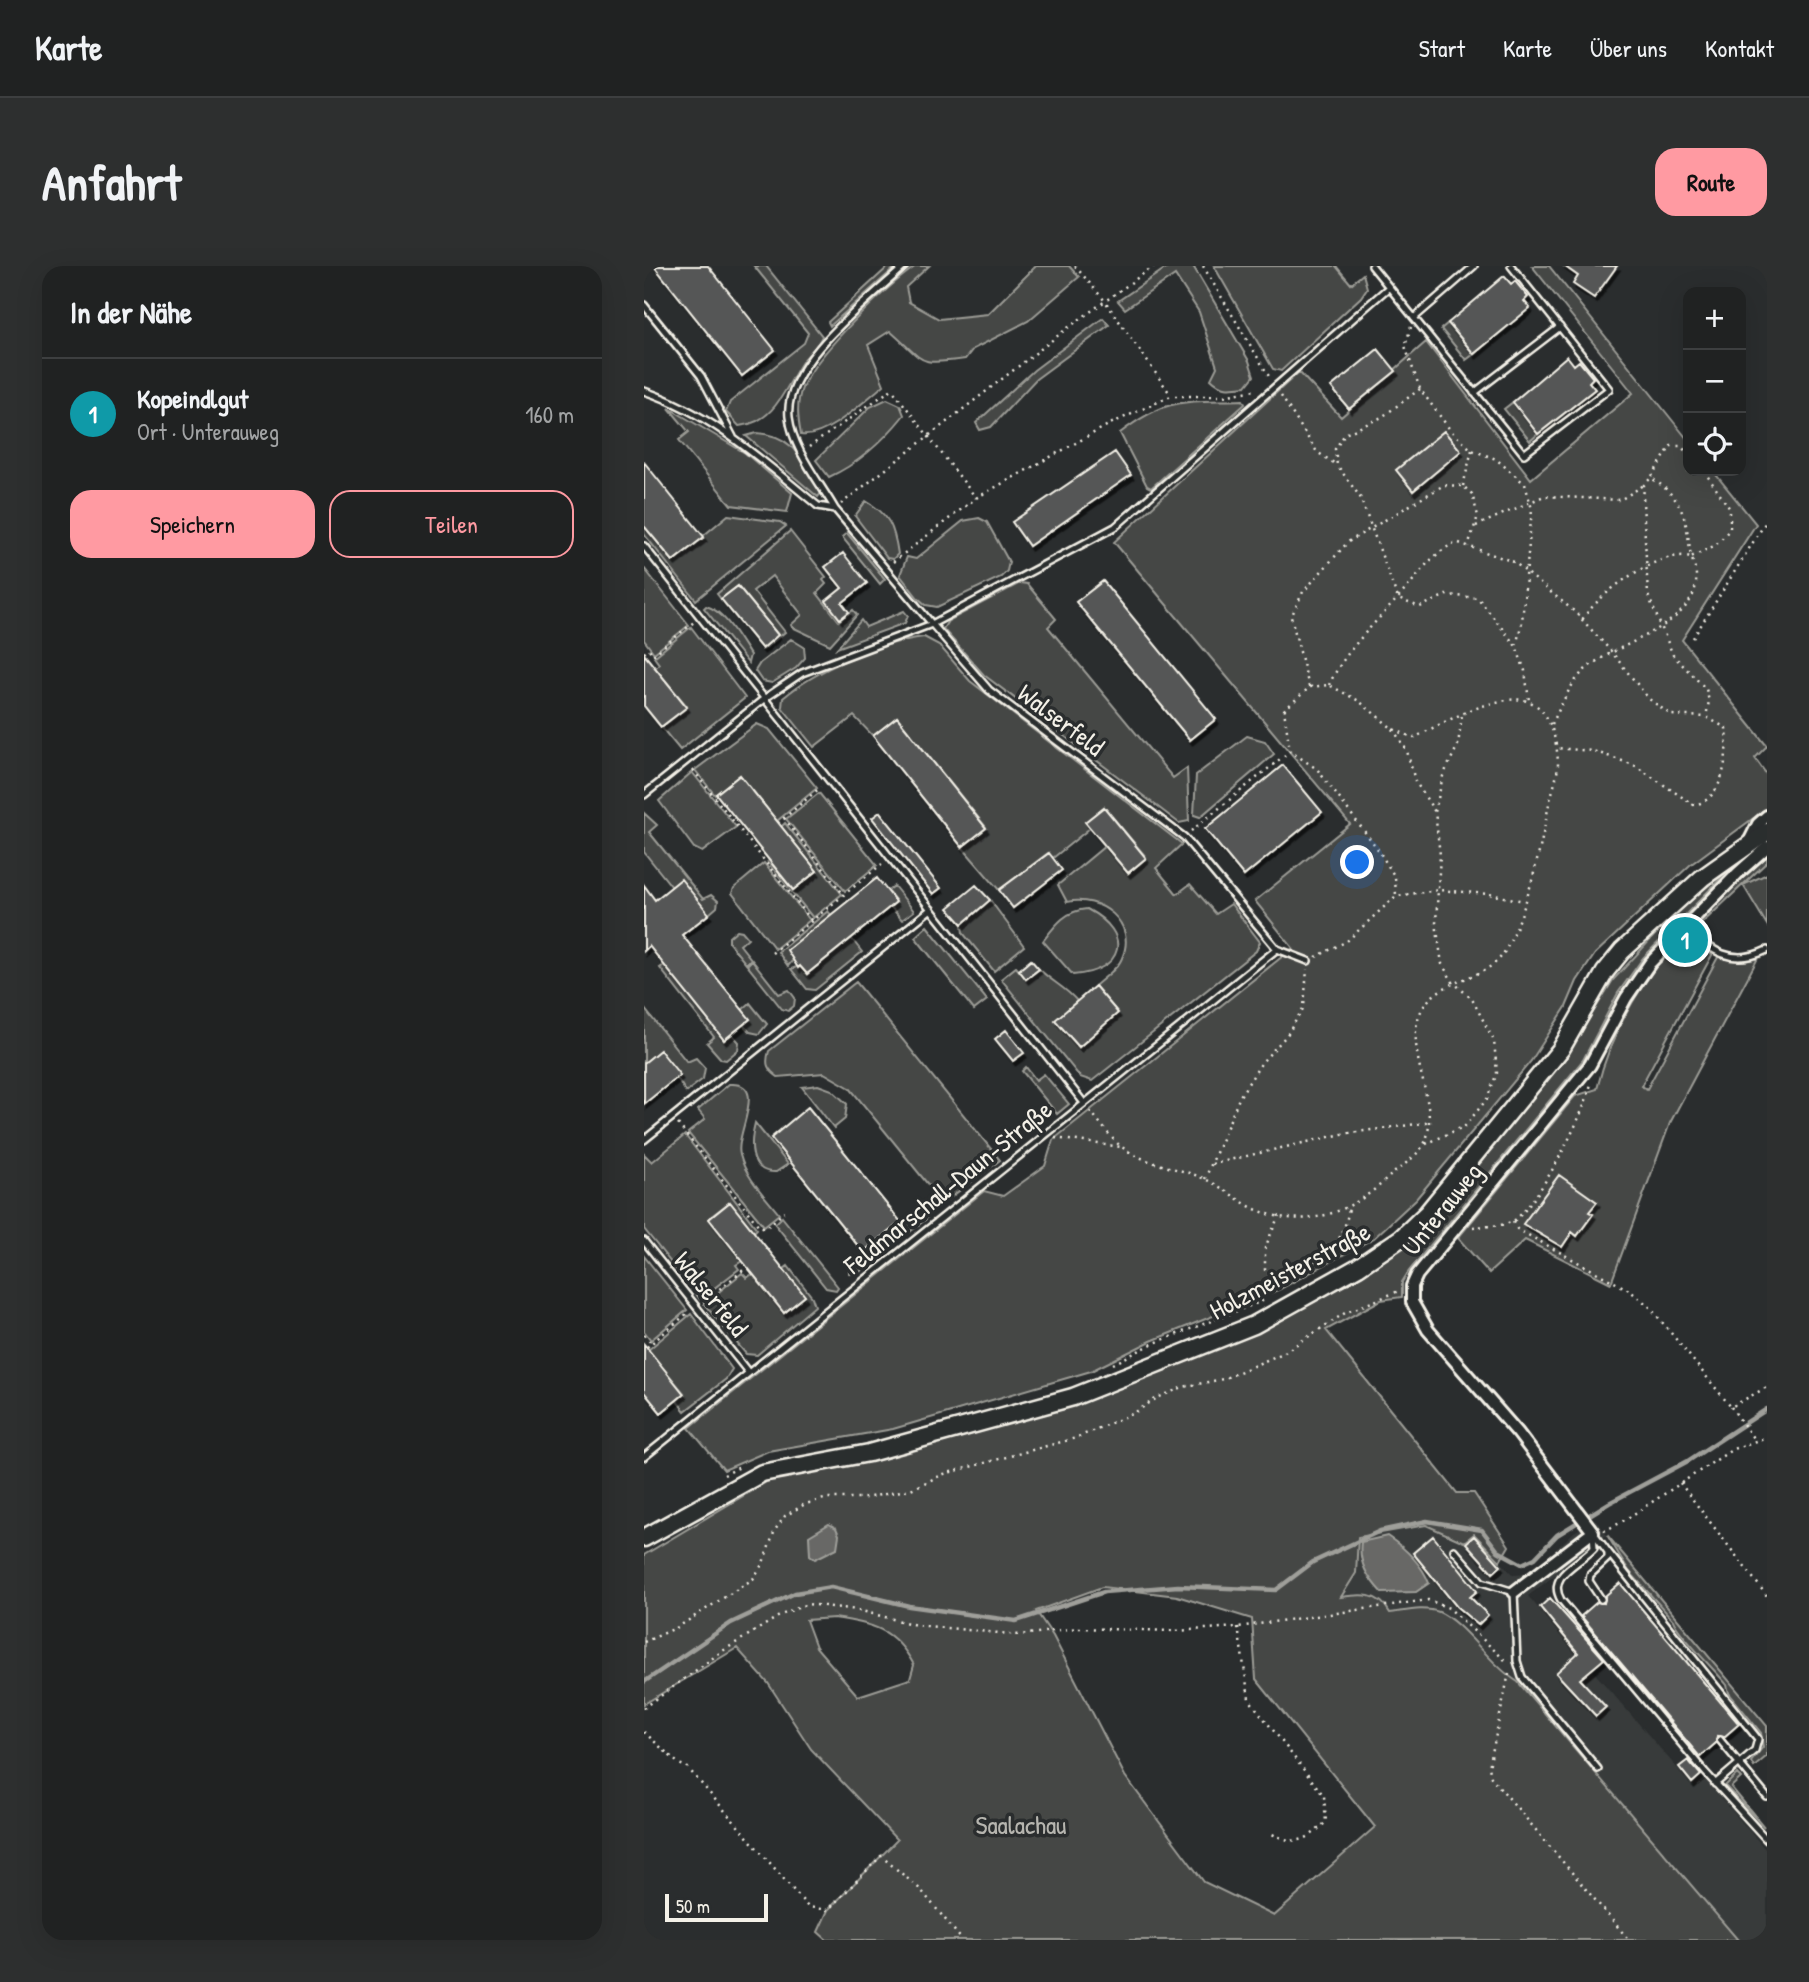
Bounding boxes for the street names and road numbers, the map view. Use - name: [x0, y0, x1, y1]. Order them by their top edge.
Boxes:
- street label: Walserfeld: [1011, 675, 1112, 764]
- street label: Feldmarschall-Daun-Straße: [836, 1092, 1059, 1282]
- street label: Unterauweg: [1393, 1155, 1490, 1262]
- street label: Holzmeisterstraße: [1203, 1214, 1376, 1328]
- street label: Walserfeld: [666, 1244, 757, 1344]

